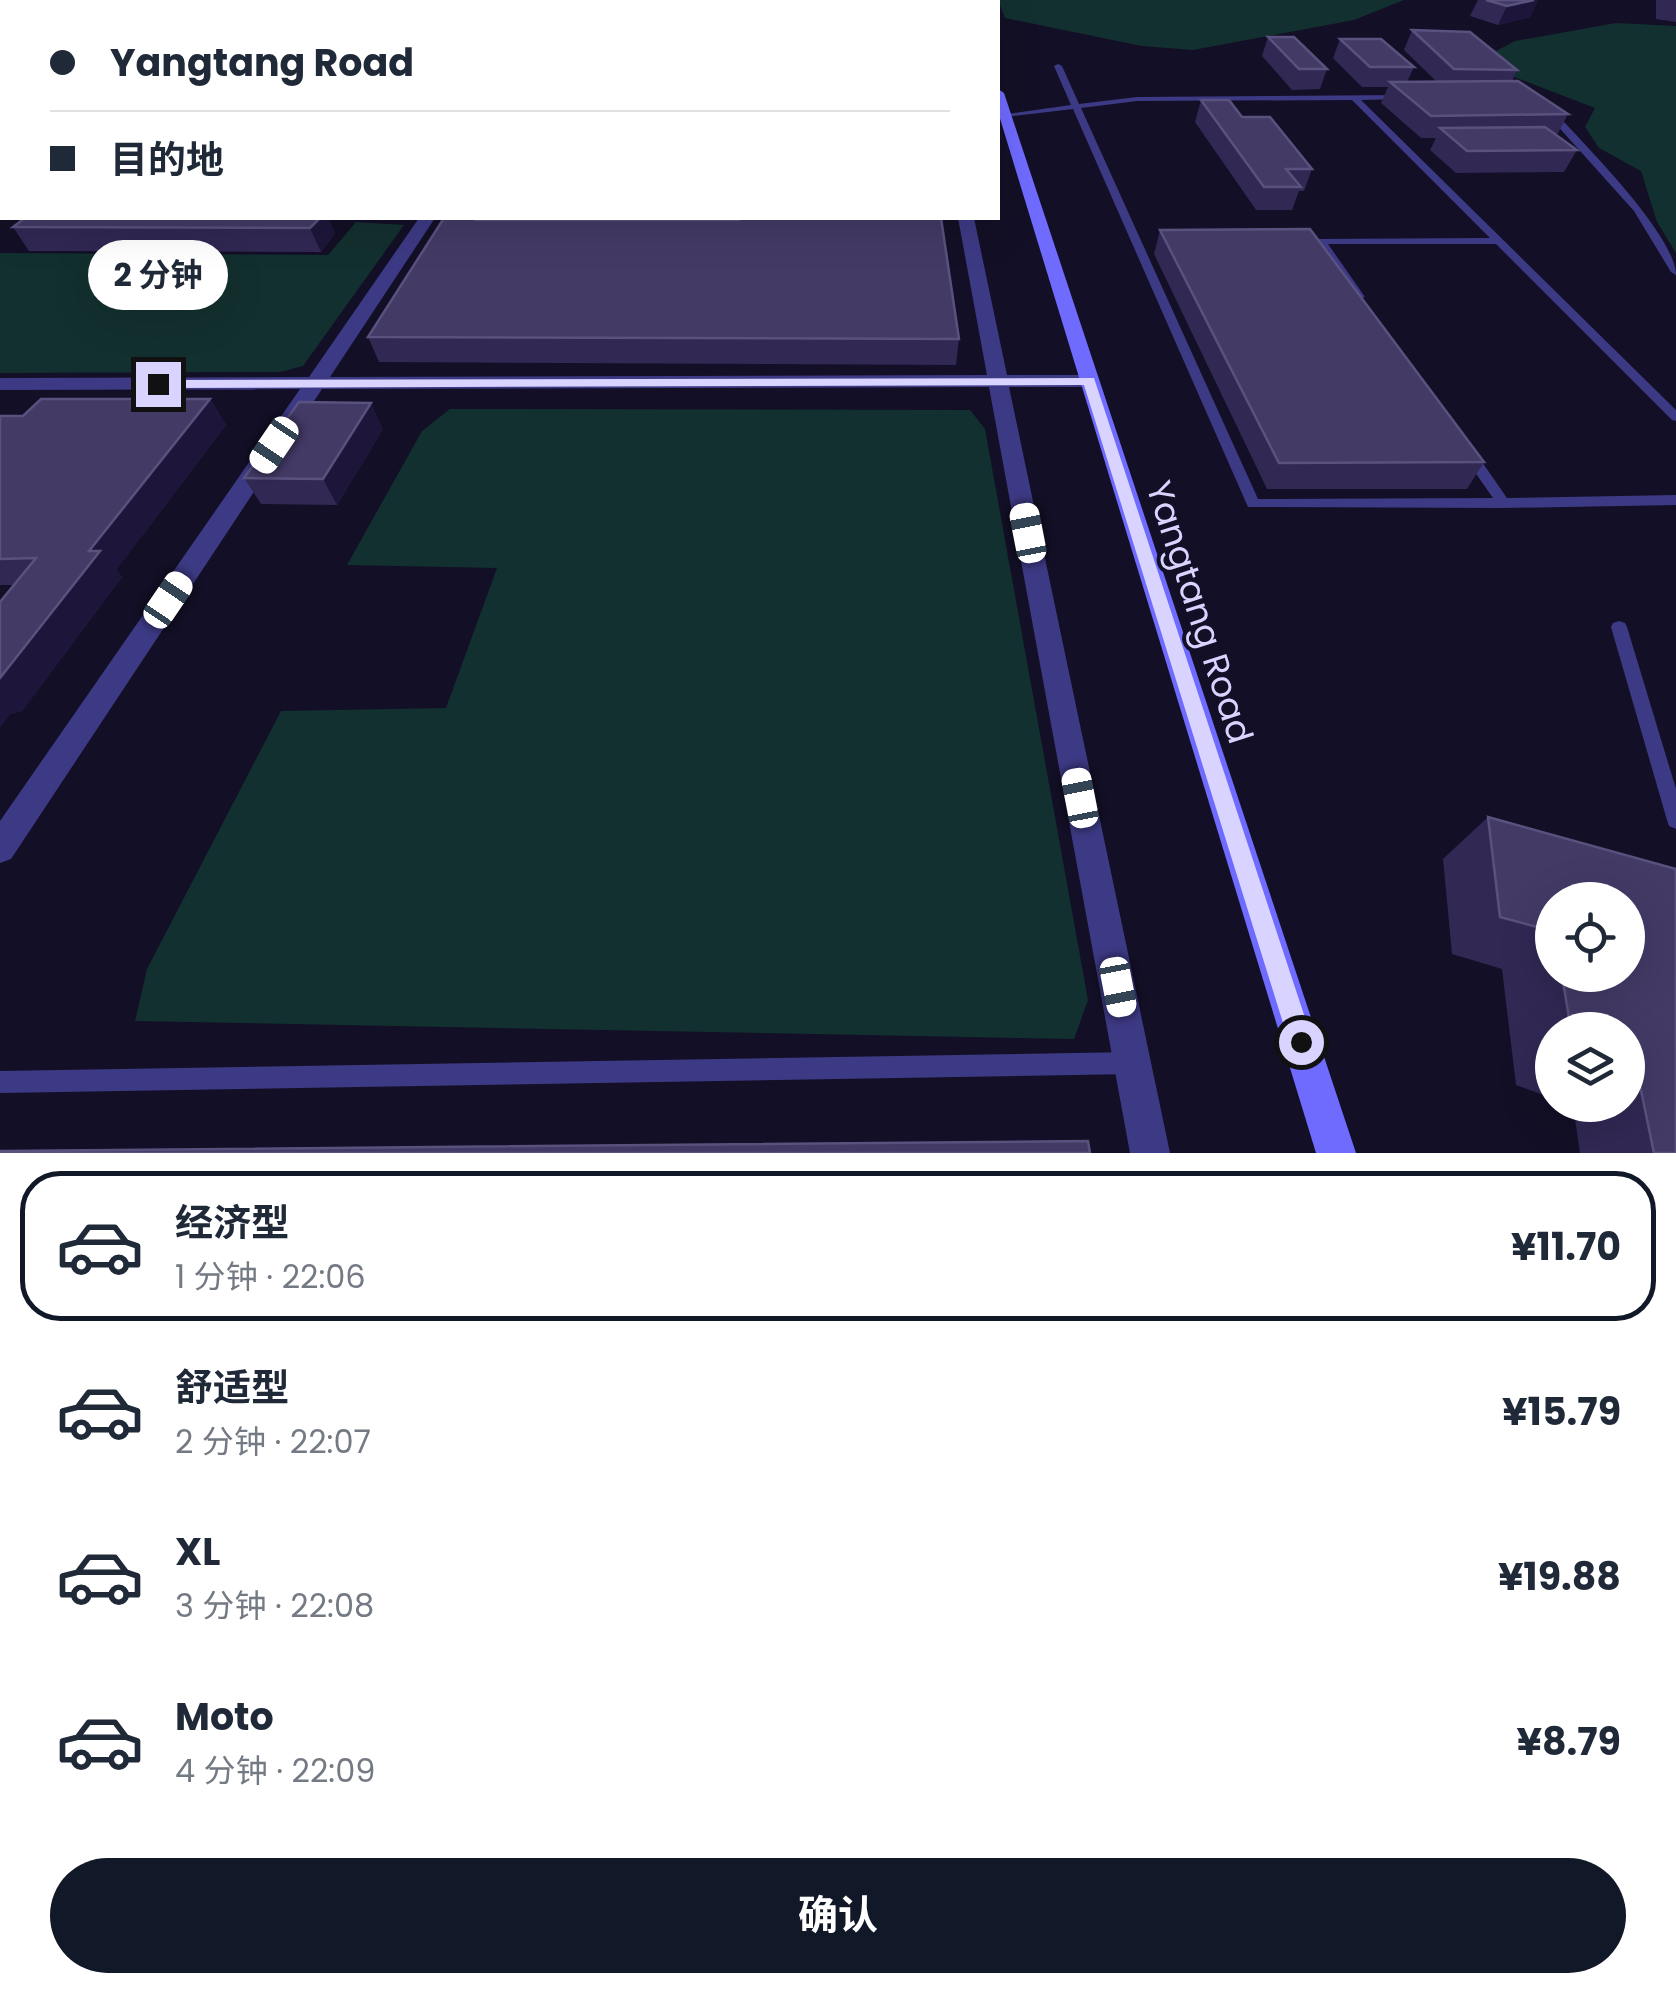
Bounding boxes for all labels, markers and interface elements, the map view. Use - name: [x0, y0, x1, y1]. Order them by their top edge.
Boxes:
- text: Yangtang Road: [110, 36, 414, 89]
- text: 目的地: [110, 133, 224, 186]
- callout: 2 分钟: [88, 239, 228, 309]
- text: 2 分钟: [113, 252, 203, 297]
- route end: [136, 362, 181, 407]
- car: [245, 412, 303, 478]
- street label: Yangtang Road: [1135, 475, 1265, 749]
- car: [1008, 501, 1048, 565]
- car: [139, 567, 197, 633]
- car: [1060, 766, 1100, 830]
- map controls: [1535, 882, 1645, 1122]
- button: locate: [1535, 882, 1645, 992]
- car: [1098, 955, 1138, 1019]
- button: layers: [1535, 1012, 1645, 1122]
- route start: [1279, 1020, 1324, 1065]
- text: 经济型: [175, 1196, 289, 1249]
- icon: car: [55, 1201, 145, 1291]
- text: ¥11.70: [1511, 1220, 1621, 1273]
- text: 1 分钟 · 22:06: [175, 1254, 366, 1299]
- text: 舒适型: [175, 1361, 289, 1414]
- icon: car: [55, 1366, 145, 1456]
- text: ¥15.79: [1502, 1385, 1621, 1438]
- text: 2 分钟 · 22:07: [175, 1419, 371, 1464]
- text: XL: [175, 1525, 220, 1578]
- icon: car: [55, 1531, 145, 1621]
- text: ¥19.88: [1498, 1550, 1621, 1603]
- text: 3 分钟 · 22:08: [175, 1583, 374, 1628]
- text: Moto: [175, 1690, 274, 1743]
- icon: car: [55, 1696, 145, 1786]
- text: ¥8.79: [1516, 1715, 1621, 1768]
- text: 4 分钟 · 22:09: [175, 1748, 375, 1793]
- button: 确认: [50, 1858, 1626, 1973]

